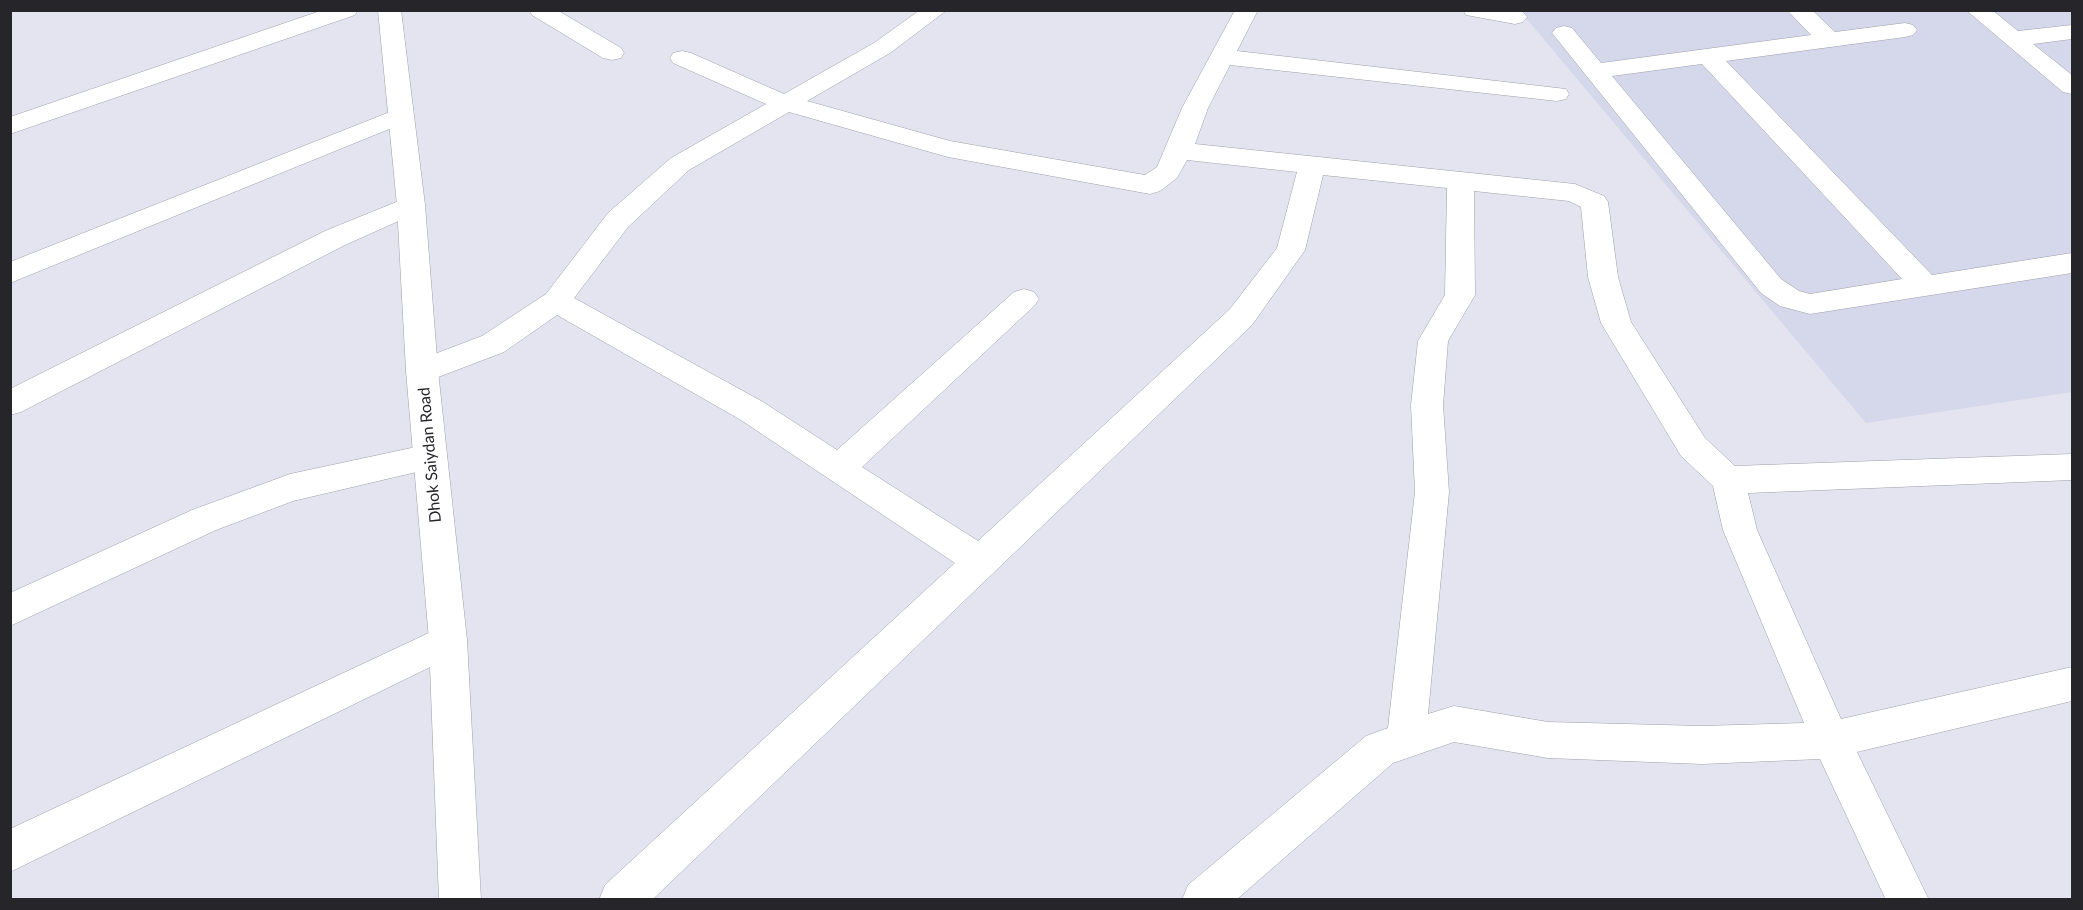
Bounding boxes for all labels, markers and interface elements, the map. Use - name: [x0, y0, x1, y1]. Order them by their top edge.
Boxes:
- street label: Dhok Saiydan Road: [415, 386, 445, 524]

